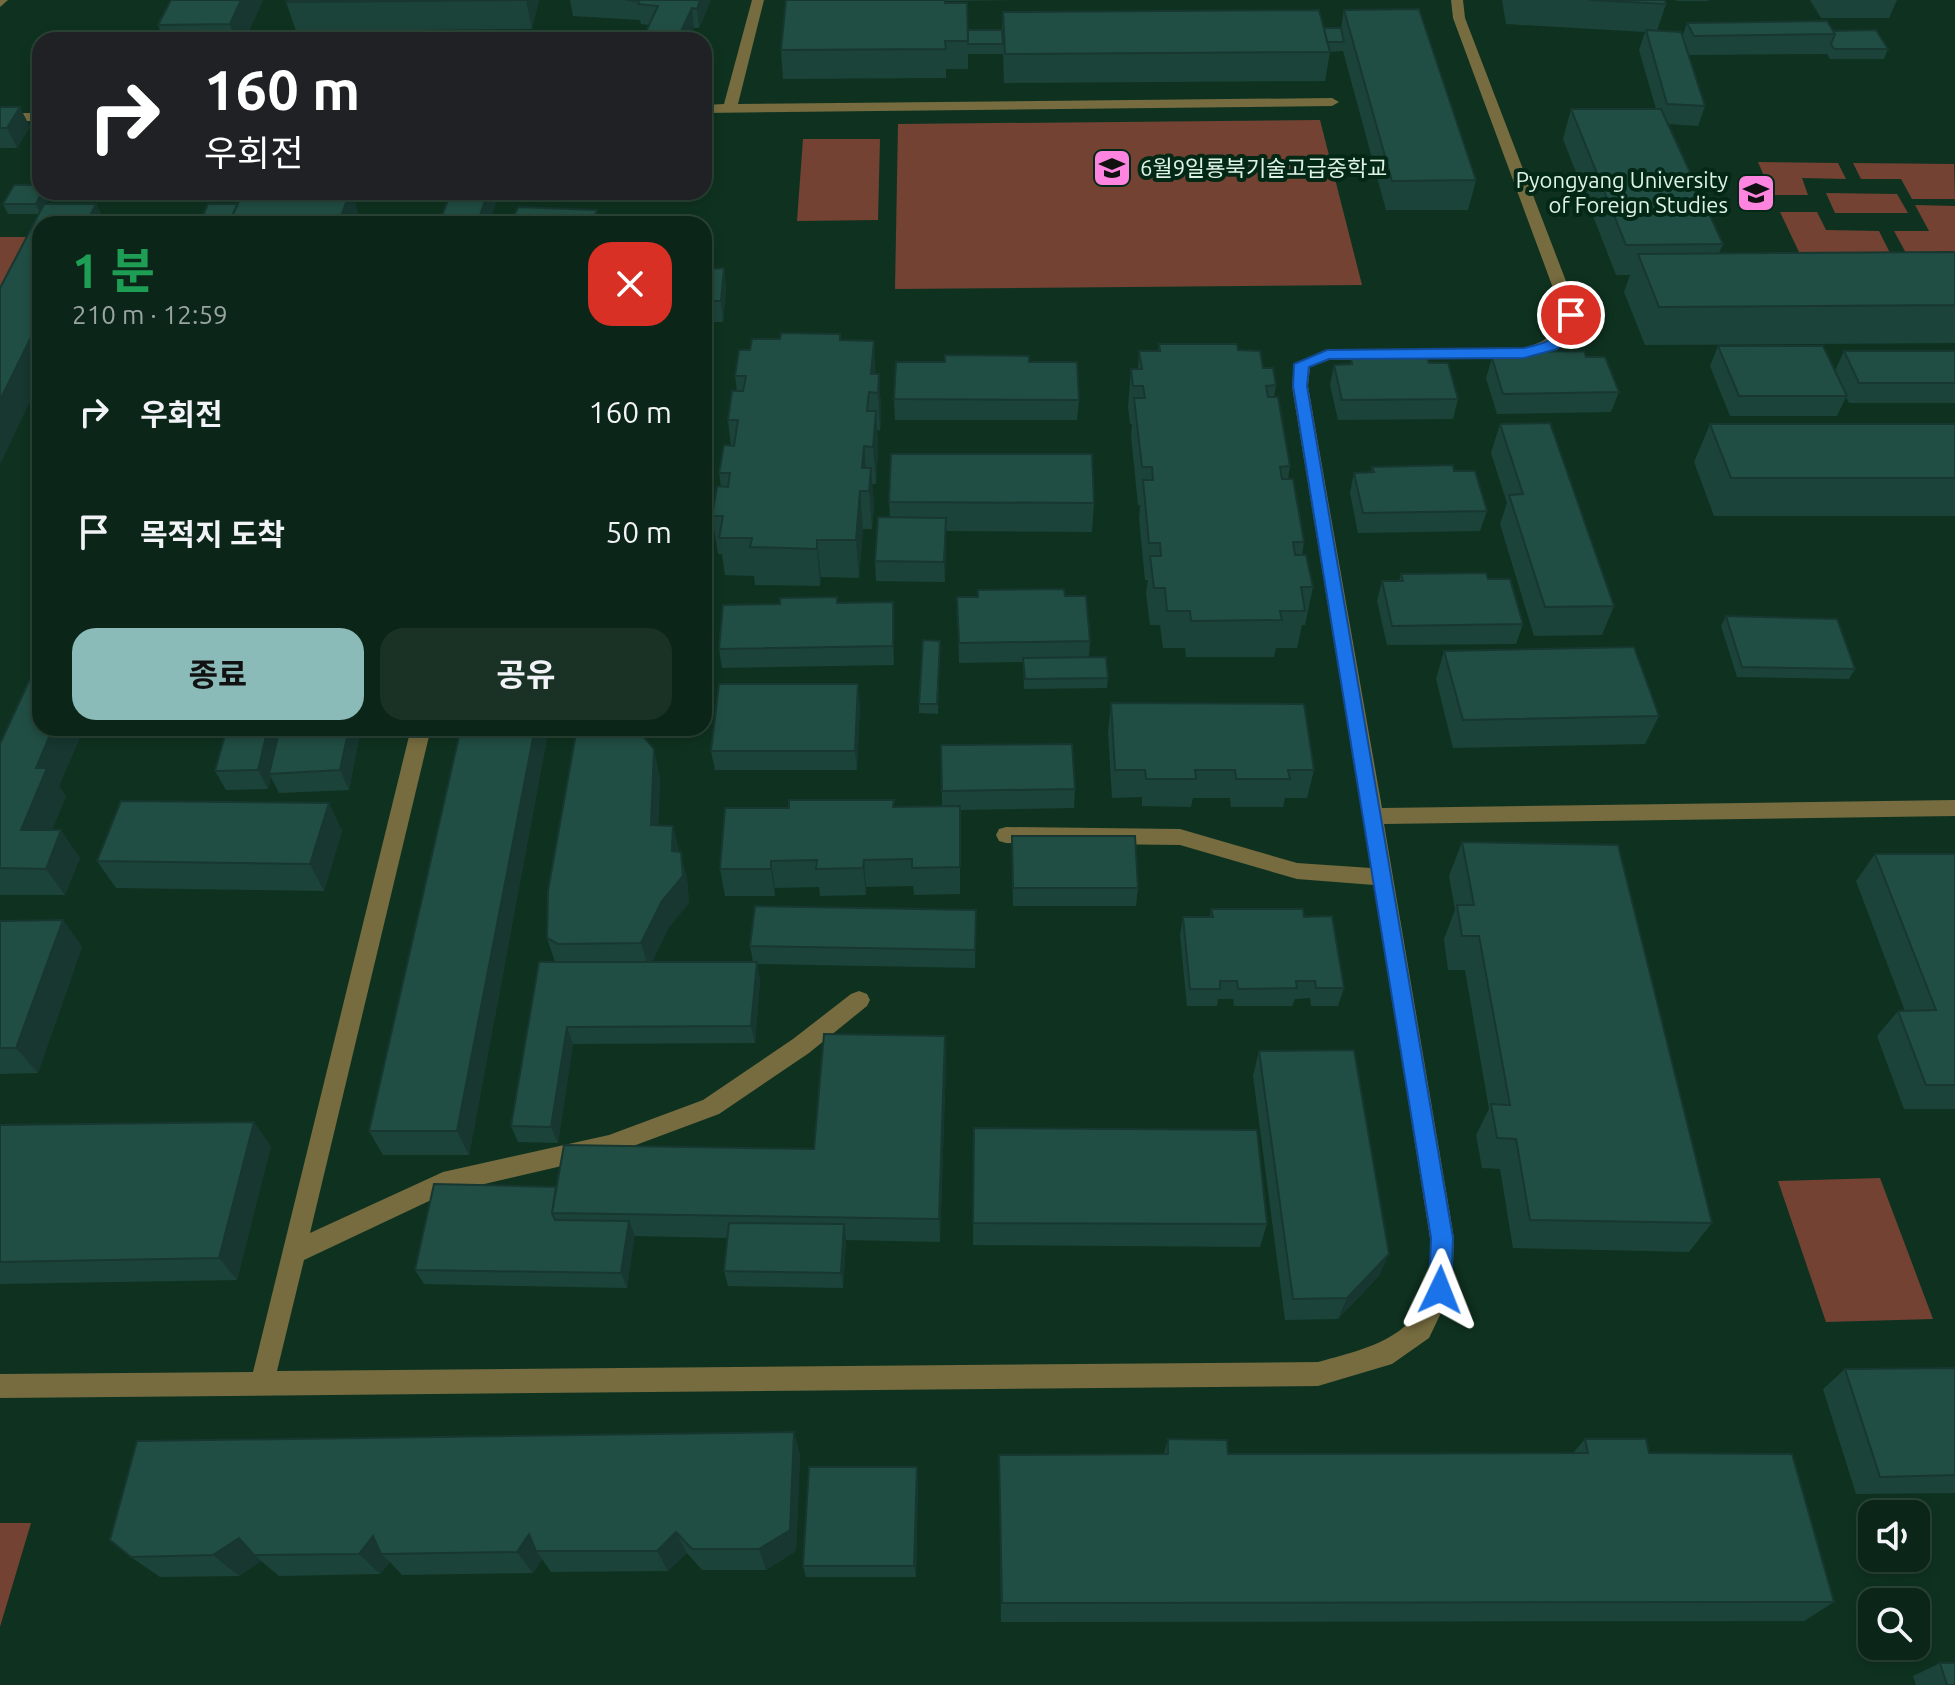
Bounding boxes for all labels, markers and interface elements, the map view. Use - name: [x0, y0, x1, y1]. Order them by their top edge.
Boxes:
- text: 160 m: [204, 58, 360, 121]
- icon: right: [72, 64, 176, 168]
- text: 우회전: [204, 132, 303, 173]
- school or university icon: 6월9일룡북기술고급중학교: [1091, 147, 1133, 189]
- place label: 6월9일룡북기술고급중학교: [1140, 155, 1387, 180]
- place label: Pyongyang University of Foreign Studies: [1516, 167, 1728, 217]
- school or university icon: Pyongyang University of Foreign Studies: [1735, 172, 1777, 214]
- button: close: [588, 242, 672, 326]
- text: 1 분: [72, 243, 155, 297]
- pin: [1537, 281, 1605, 349]
- icon: arrive: [1549, 293, 1593, 337]
- text: 210 m · 12:59: [72, 300, 228, 329]
- icon: right: [72, 390, 116, 434]
- text: 160 m: [588, 395, 672, 429]
- text: 우회전: [140, 397, 223, 431]
- icon: arrive: [72, 510, 116, 554]
- text: 50 m: [605, 515, 672, 549]
- text: 목적지 도착: [140, 517, 285, 551]
- button: 종료: [72, 628, 364, 720]
- button: 공유: [380, 628, 672, 720]
- position arrow: [1398, 1248, 1482, 1332]
- map controls: [1858, 1500, 1930, 1660]
- button: sound: [1858, 1500, 1930, 1572]
- button: search: [1858, 1588, 1930, 1660]

